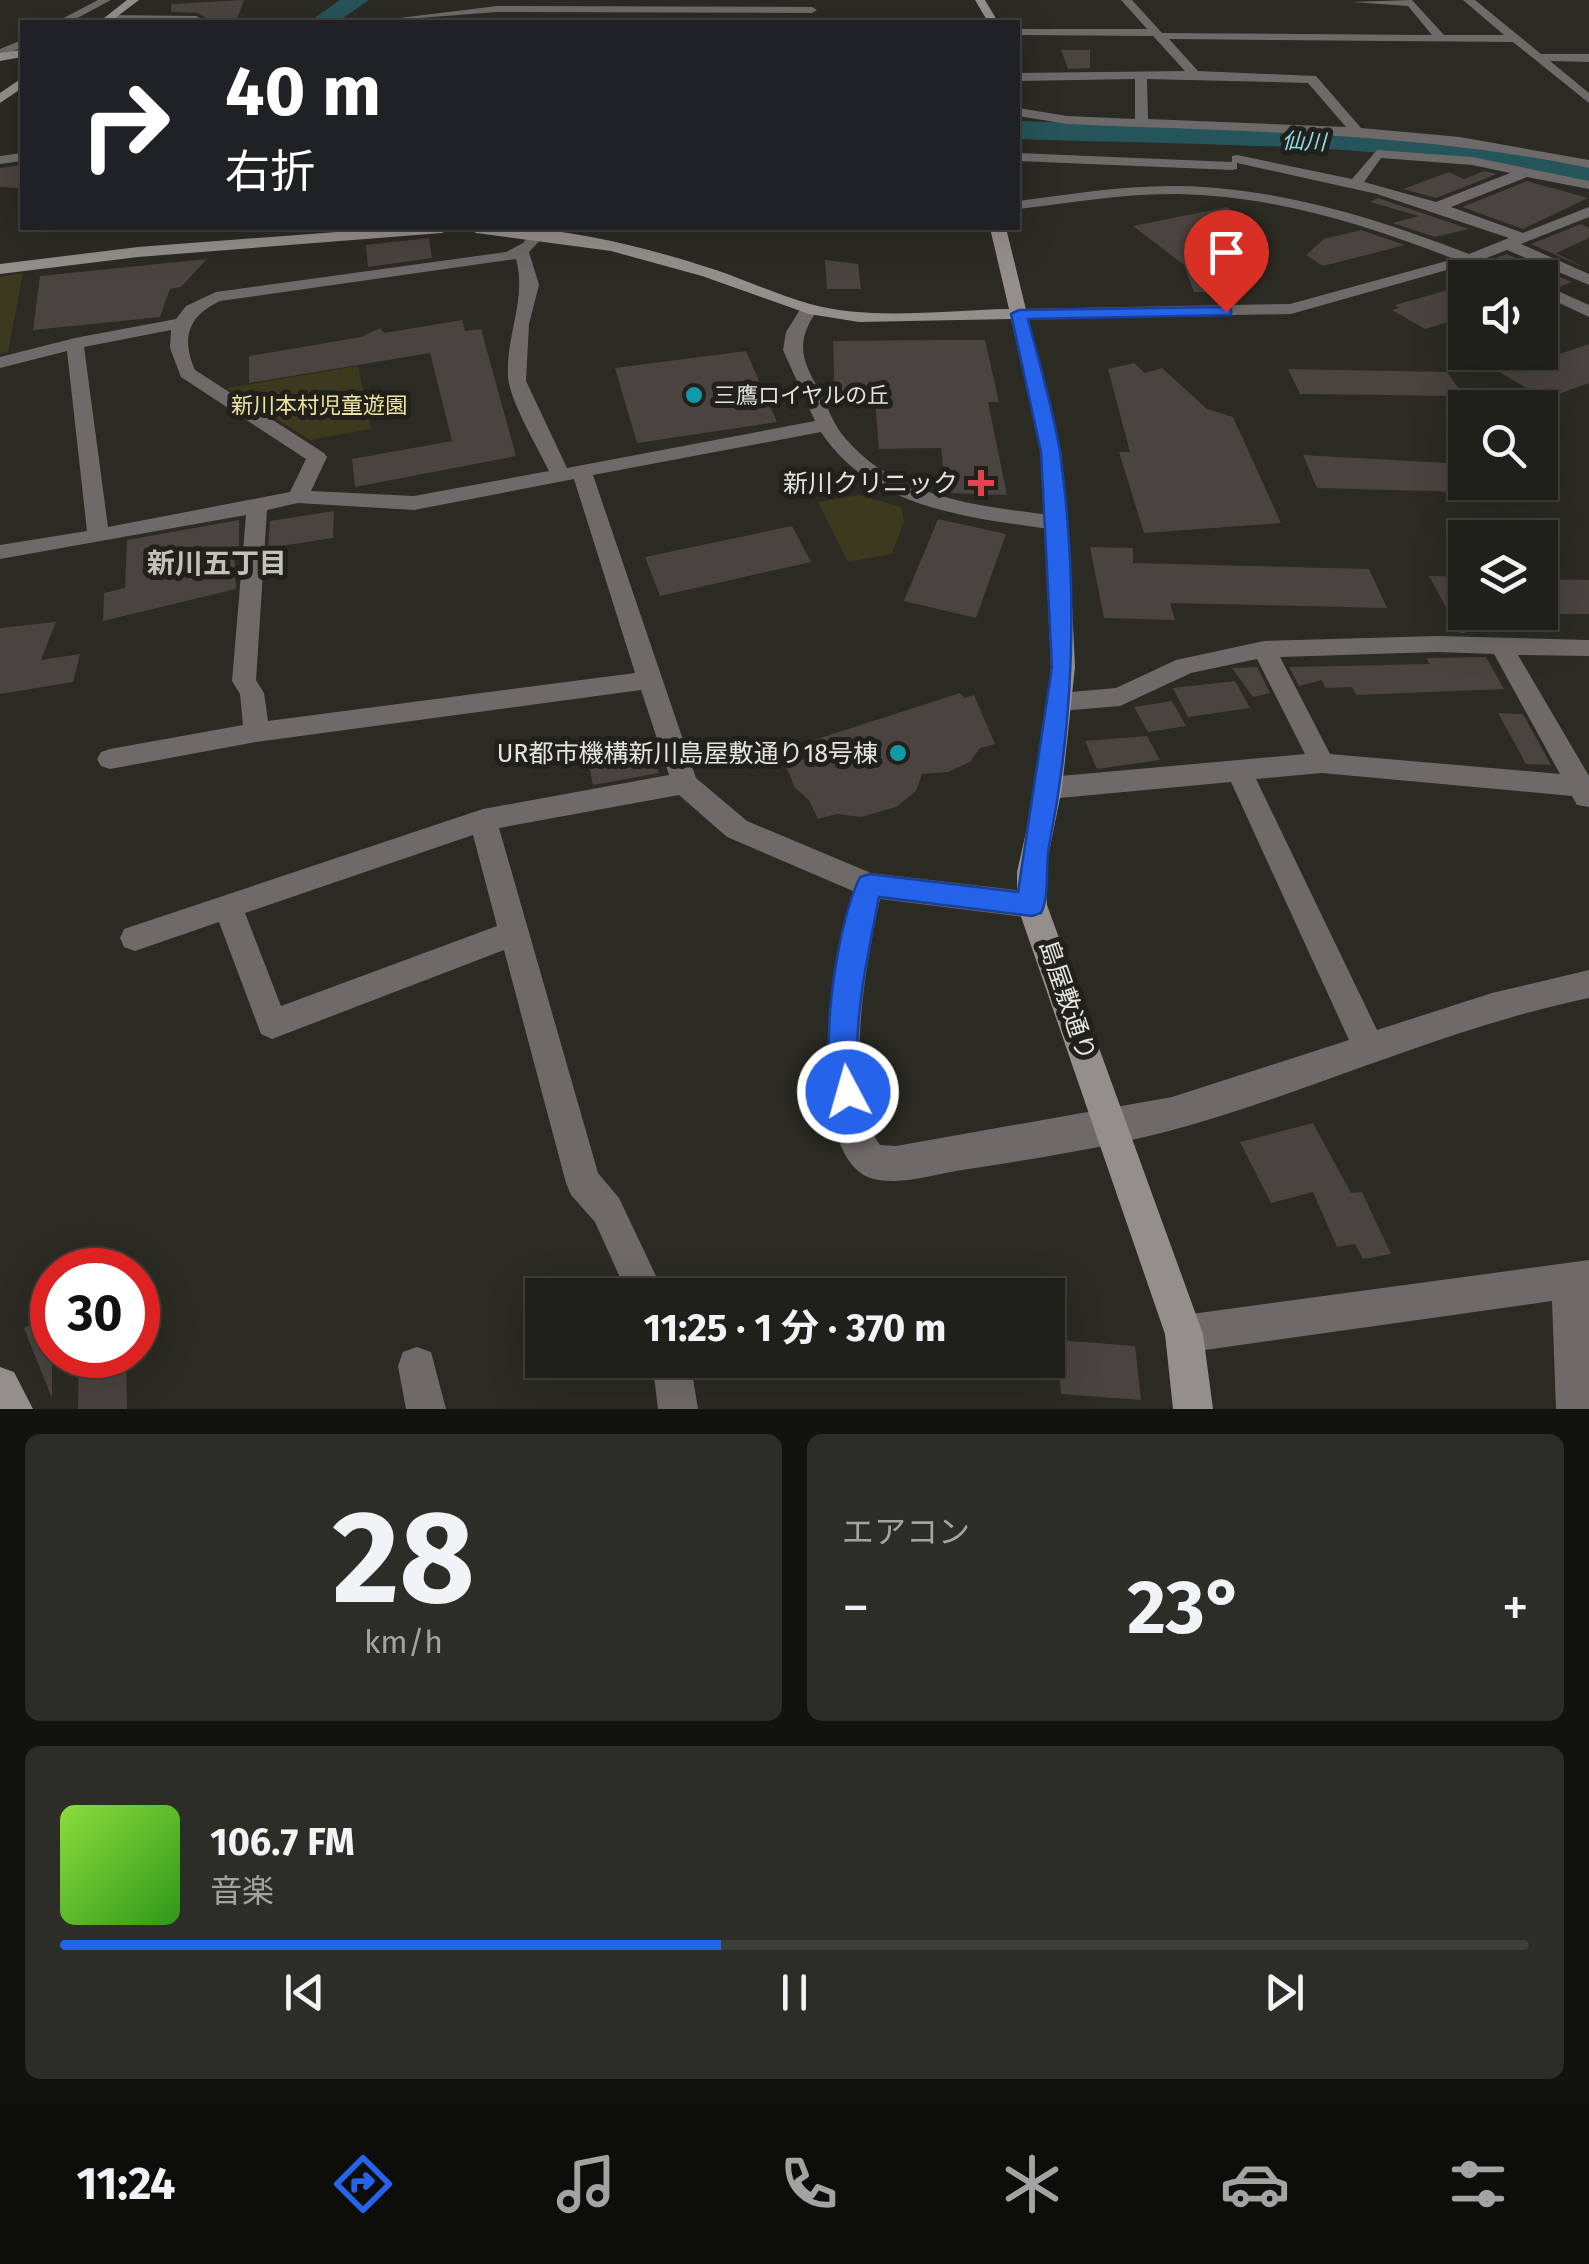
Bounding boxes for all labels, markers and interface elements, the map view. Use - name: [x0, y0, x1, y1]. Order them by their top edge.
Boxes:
- text: 40 m: [225, 50, 381, 134]
- icon: right: [60, 60, 190, 190]
- water label: 仙川: [1282, 127, 1328, 156]
- text: 右折: [225, 145, 315, 199]
- pin: [1184, 210, 1269, 313]
- icon: arrive: [1199, 225, 1254, 280]
- map controls: [1448, 260, 1558, 630]
- button: sound: [1448, 260, 1558, 370]
- place label: 三鷹ロイヤルの丘: [714, 382, 889, 409]
- marker: 三鷹ロイヤルの丘: [683, 384, 705, 406]
- button: search: [1448, 390, 1558, 500]
- park label: 新川本村児童遊園: [231, 392, 407, 419]
- place label: 新川クリニック: [783, 469, 958, 499]
- marker: 新川クリニック: [968, 470, 994, 496]
- button: layers: [1448, 520, 1558, 630]
- district label: 新川五丁目: [147, 547, 287, 580]
- place label: UR都市機構新川島屋敷通り18号棟: [497, 739, 878, 769]
- marker: UR都市機構新川島屋敷通り18号棟: [887, 742, 909, 764]
- street label: 島屋敷通り: [1033, 936, 1102, 1064]
- position arrow: [796, 1040, 900, 1144]
- speed limit sign: 30: [30, 1248, 160, 1378]
- text: 11:25 · 1 分 · 370 m: [644, 1305, 946, 1351]
- text: 28: [332, 1480, 475, 1636]
- text: エアコン: [842, 1513, 970, 1551]
- text: 23°: [1127, 1563, 1244, 1653]
- text: −: [842, 1575, 870, 1641]
- text: +: [1502, 1575, 1529, 1641]
- text: km/h: [364, 1623, 443, 1661]
- text: 106.7 FM: [210, 1819, 355, 1865]
- text: 音楽: [210, 1872, 274, 1910]
- icon: previous: [277, 1965, 332, 2020]
- icon: pause: [767, 1965, 822, 2020]
- icon: next: [1257, 1965, 1312, 2020]
- icon: directions: [328, 2149, 398, 2219]
- icon: music: [551, 2149, 621, 2219]
- icon: phone: [774, 2149, 844, 2219]
- icon: climate: [997, 2149, 1067, 2219]
- icon: car: [1220, 2149, 1290, 2219]
- icon: filters: [1443, 2149, 1513, 2219]
- text: 11:24: [76, 2157, 176, 2211]

